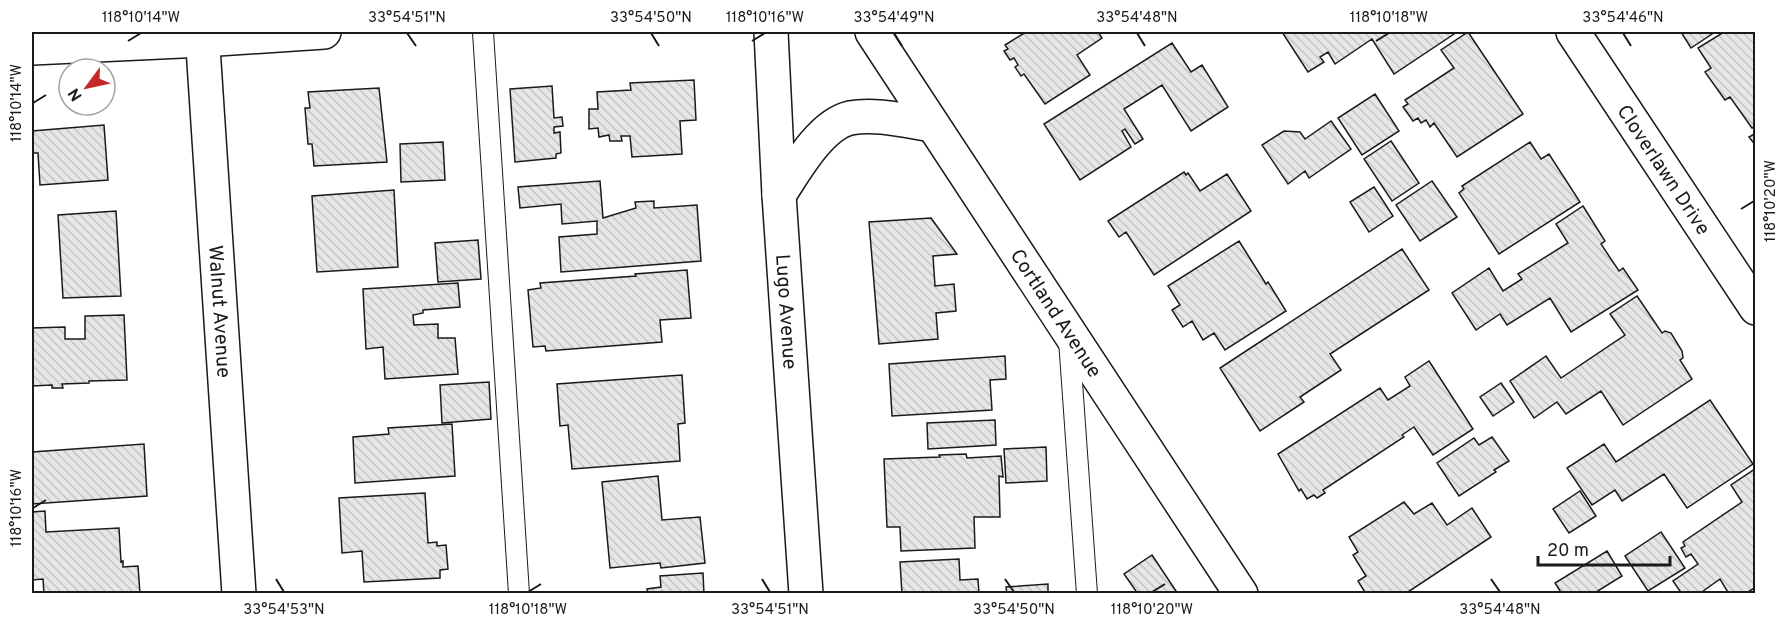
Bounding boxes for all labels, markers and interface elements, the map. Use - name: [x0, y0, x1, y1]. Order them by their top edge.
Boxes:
- text: 118°10'14"W: [102, 9, 180, 28]
- text: 33°54'51"N: [368, 9, 446, 28]
- text: 33°54'50"N: [610, 9, 692, 28]
- text: 118°10'16"W: [726, 9, 804, 28]
- text: 33°54'49"N: [853, 9, 935, 28]
- text: 33°54'48"N: [1096, 9, 1178, 28]
- text: 118°10'18"W: [1350, 9, 1428, 28]
- text: 33°54'46"N: [1582, 9, 1664, 28]
- north arrow: [57, 57, 117, 117]
- text: 118°10'14"W: [8, 64, 27, 142]
- text: N: [65, 84, 88, 104]
- street label: Cloverlawn Drive: [1610, 100, 1715, 241]
- text: 118°10'20"W: [1762, 160, 1781, 242]
- street label: Walnut Avenue: [201, 244, 236, 379]
- street label: Cortland Avenue: [1003, 245, 1107, 383]
- street label: Lugo Avenue: [768, 253, 802, 370]
- text: 118°10'16"W: [8, 469, 27, 547]
- scale bar: [1538, 529, 1670, 567]
- text: 20 m: [1547, 540, 1589, 563]
- text: 33°54'53"N: [243, 601, 325, 620]
- text: 118°10'18"W: [489, 601, 567, 620]
- text: 33°54'51"N: [731, 601, 809, 620]
- text: 33°54'50"N: [973, 601, 1055, 620]
- text: 118°10'20"W: [1111, 601, 1193, 620]
- text: 33°54'48"N: [1459, 601, 1541, 620]

